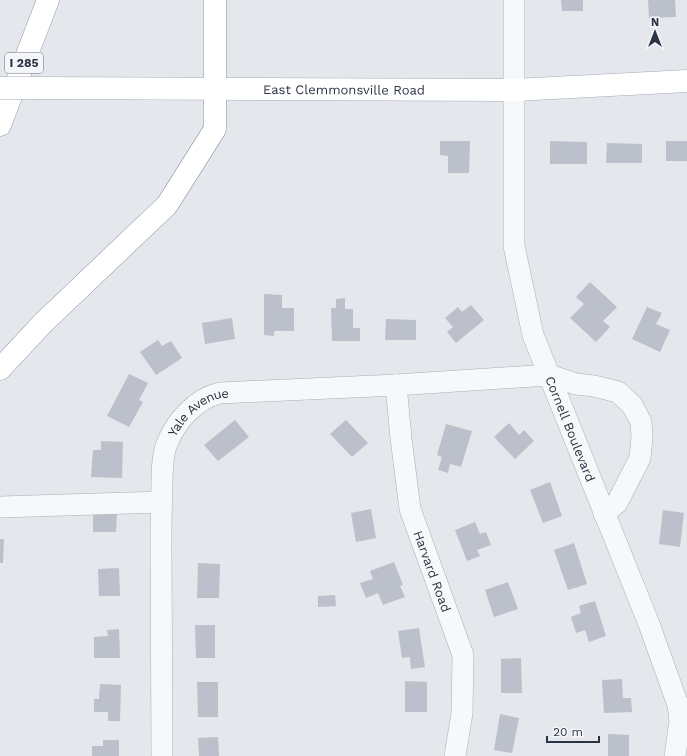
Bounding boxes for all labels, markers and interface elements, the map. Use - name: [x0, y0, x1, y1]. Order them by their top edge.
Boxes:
- north arrow: [635, 12, 675, 52]
- text: N: [651, 16, 659, 29]
- road number: I 285: [5, 53, 43, 73]
- street label: East Clemmonsville Road: [263, 82, 425, 98]
- street label: Cornell Boulevard: [542, 374, 598, 484]
- street label: Yale Avenue: [165, 386, 229, 439]
- street label: Harvard Road: [410, 529, 454, 614]
- scale bar: [547, 718, 599, 744]
- text: 20 m: [553, 725, 583, 739]

